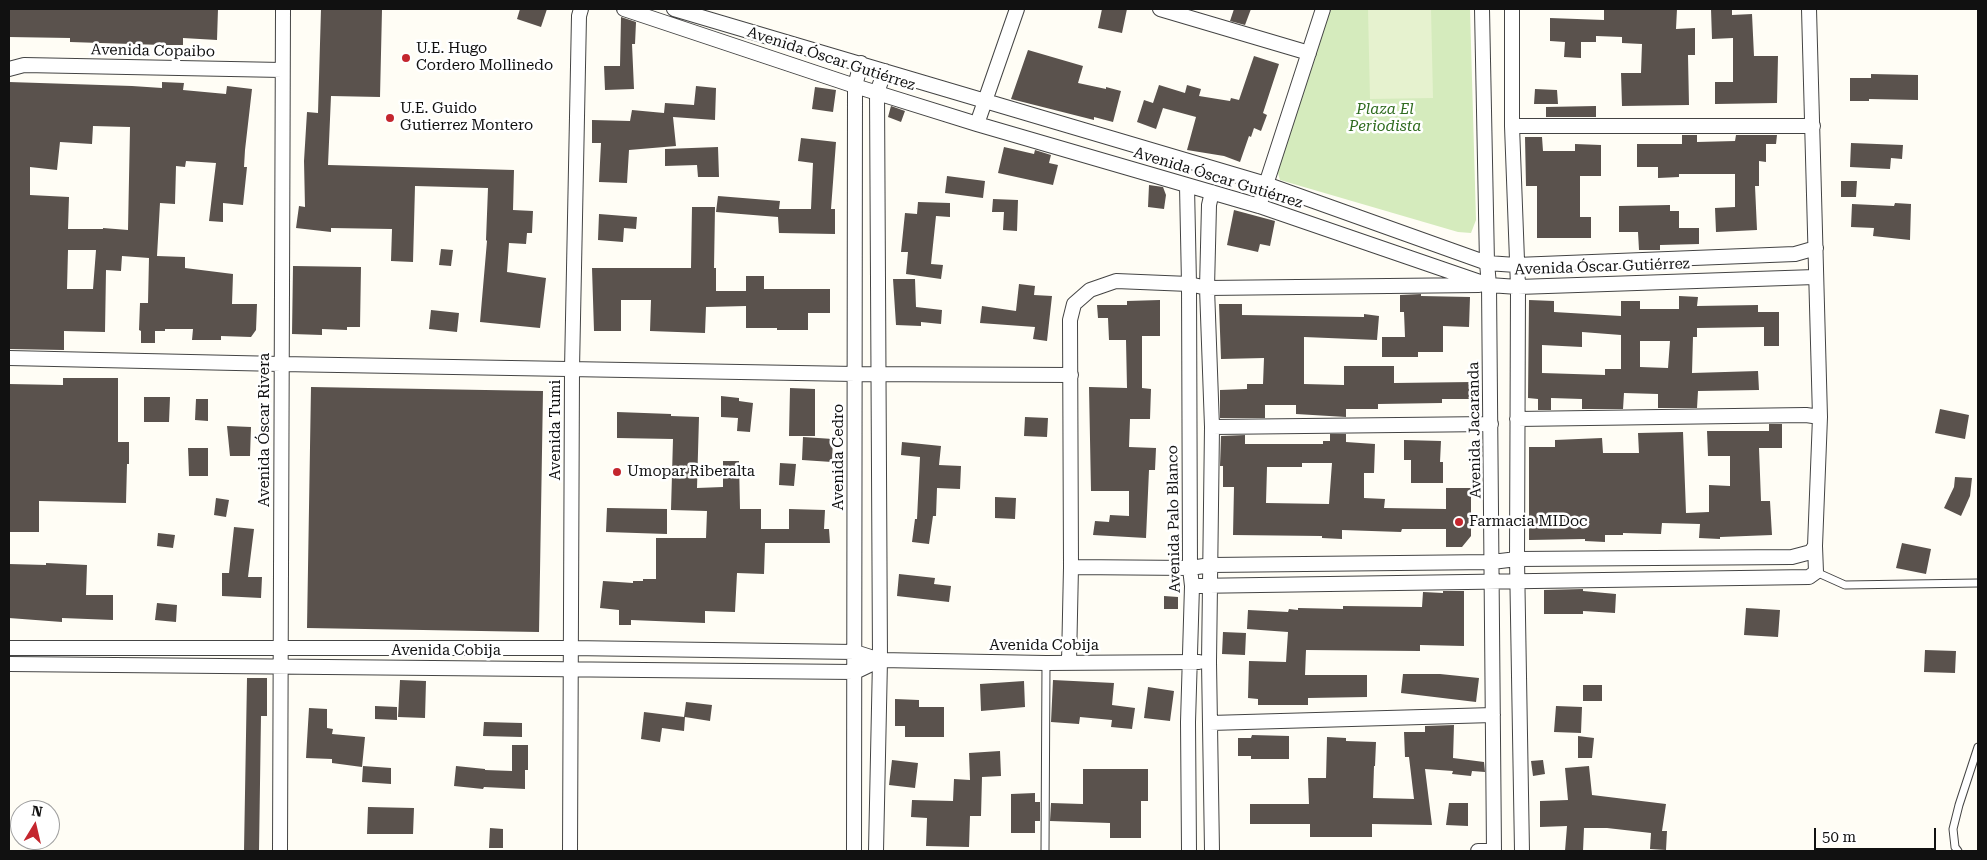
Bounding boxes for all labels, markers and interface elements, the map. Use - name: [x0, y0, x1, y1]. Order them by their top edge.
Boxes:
- street label: Avenida Óscar Gutiérrez: [745, 23, 917, 95]
- place label: U.E. Hugo Cordero Mollinedo: [416, 40, 553, 75]
- street label: Avenida Copaibo: [91, 41, 215, 61]
- marker: U.E. Hugo Cordero Mollinedo: [400, 52, 412, 64]
- place label: U.E. Guido Gutierrez Montero: [400, 100, 533, 135]
- park label: Plaza El Periodista: [1349, 101, 1421, 136]
- marker: U.E. Guido Gutierrez Montero: [384, 112, 396, 124]
- street label: Avenida Óscar Gutiérrez: [1131, 144, 1305, 212]
- street label: Avenida Óscar Gutiérrez: [1514, 255, 1690, 279]
- street label: Avenida Óscar Rivera: [256, 353, 274, 507]
- street label: Avenida Jacaranda: [1465, 361, 1485, 499]
- street label: Avenida Tumi: [547, 380, 565, 480]
- street label: Avenida Cedro: [830, 404, 848, 510]
- street label: Avenida Palo Blanco: [1164, 445, 1184, 593]
- place label: Umopar Riberalta: [627, 463, 755, 481]
- marker: Umopar Riberalta: [611, 466, 623, 478]
- place label: Farmacia MIDoc: [1469, 513, 1587, 531]
- marker: Farmacia MIDoc: [1453, 516, 1465, 528]
- street label: Avenida Cobija: [989, 637, 1099, 655]
- street label: Avenida Cobija: [391, 642, 501, 660]
- north arrow: [10, 800, 60, 850]
- text: N: [31, 802, 44, 820]
- scale bar: [1817, 818, 1940, 850]
- text: 50 m: [1822, 828, 1856, 846]

